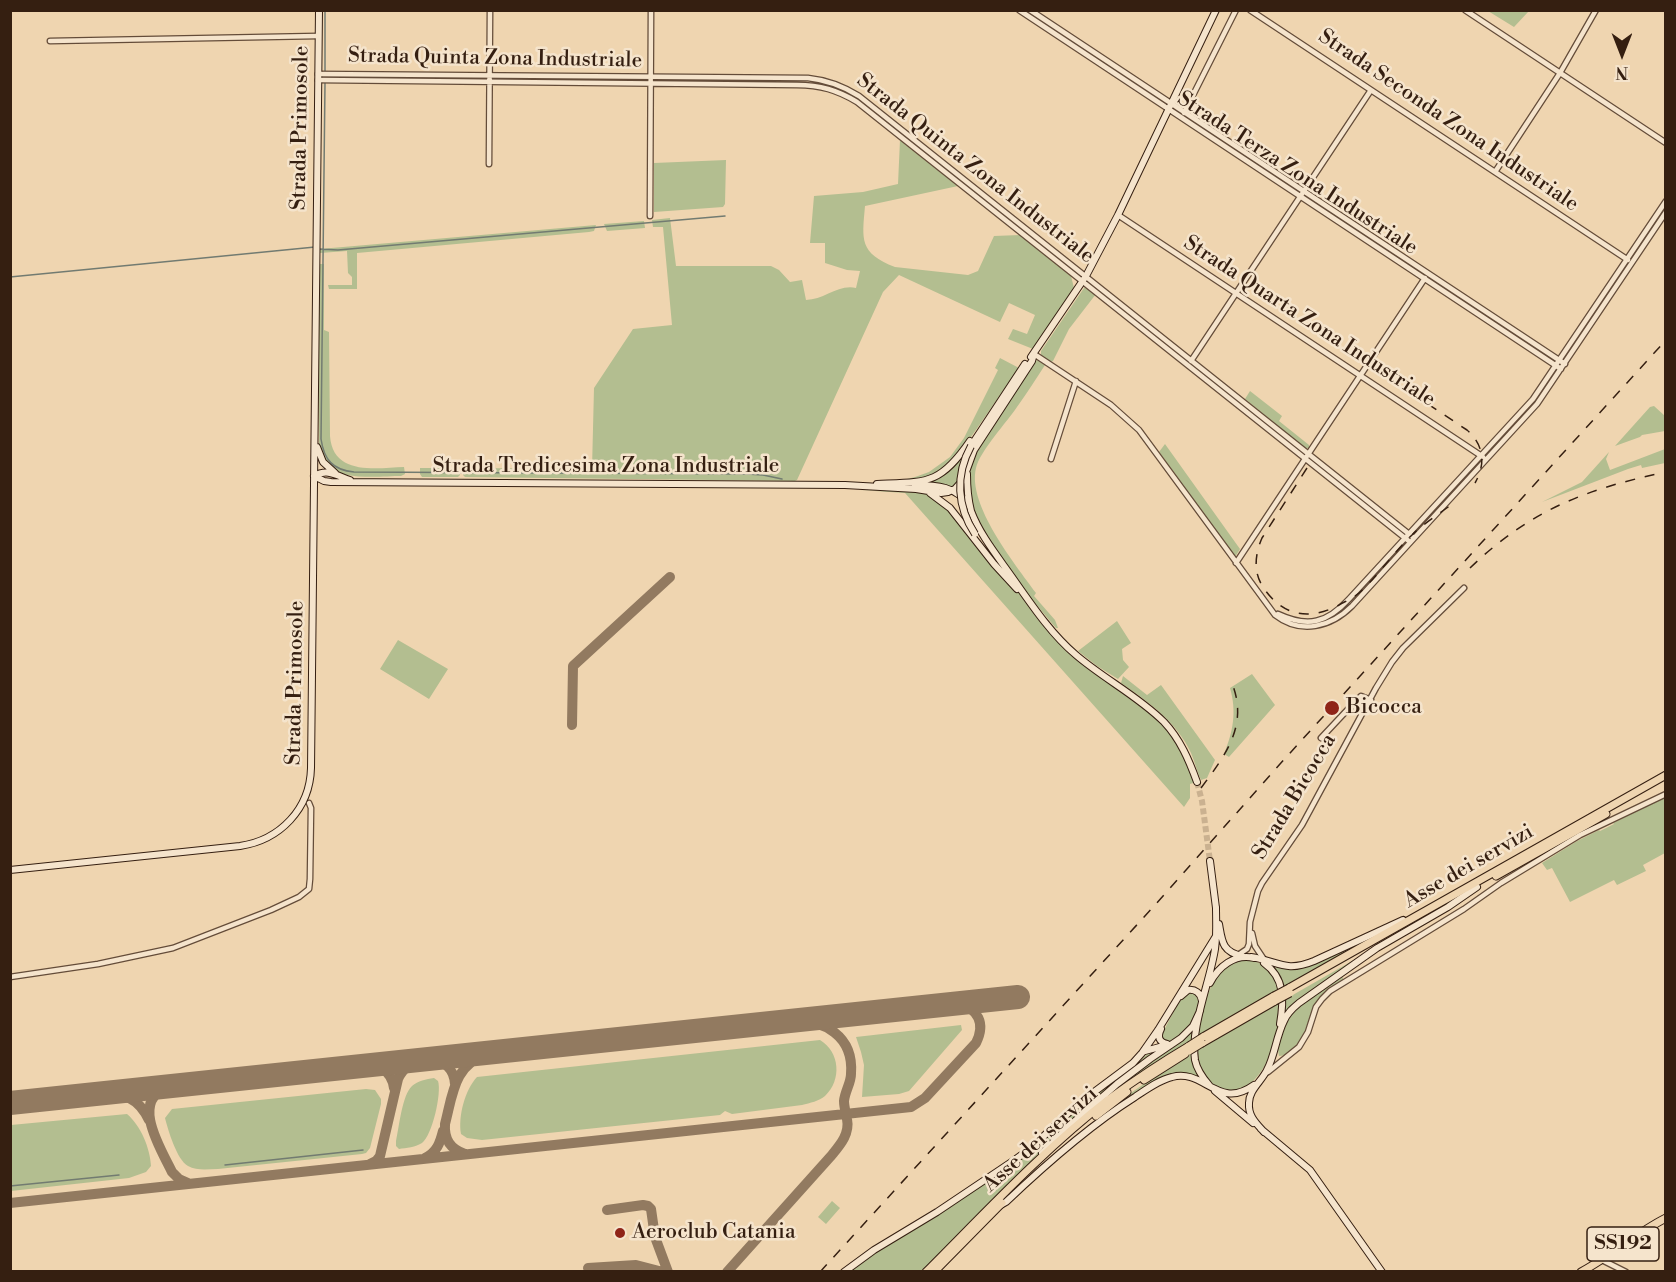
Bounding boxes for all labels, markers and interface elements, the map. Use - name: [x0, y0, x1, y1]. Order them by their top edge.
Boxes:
- street label: Strada Seconda Zona Industriale: [1313, 24, 1583, 218]
- north arrow: [1592, 24, 1652, 84]
- street label: Strada Quinta Zona Industriale: [348, 44, 642, 74]
- street label: Strada Primosole: [287, 45, 315, 211]
- text: N: [1616, 62, 1628, 82]
- street label: Strada Quinta Zona Industriale: [851, 68, 1099, 270]
- street label: Strada Terza Zona Industriale: [1172, 87, 1422, 261]
- street label: Strada Quarta Zona Industriale: [1178, 231, 1440, 413]
- street label: Strada Tredicesima Zona Industriale: [433, 454, 779, 480]
- street label: Strada Primosole: [282, 600, 310, 766]
- place label: Bicocca: [1346, 695, 1422, 721]
- marker: Bicocca: [1323, 699, 1341, 717]
- street label: Strada Bicocca: [1248, 730, 1342, 864]
- street label: Asse dei servizi: [1400, 820, 1538, 914]
- street label: Asse dei servizi: [978, 1082, 1104, 1198]
- place label: Aeroclub Catania: [632, 1220, 796, 1246]
- marker: Aeroclub Catania: [613, 1226, 627, 1240]
- road number: SS192: [1587, 1227, 1659, 1261]

